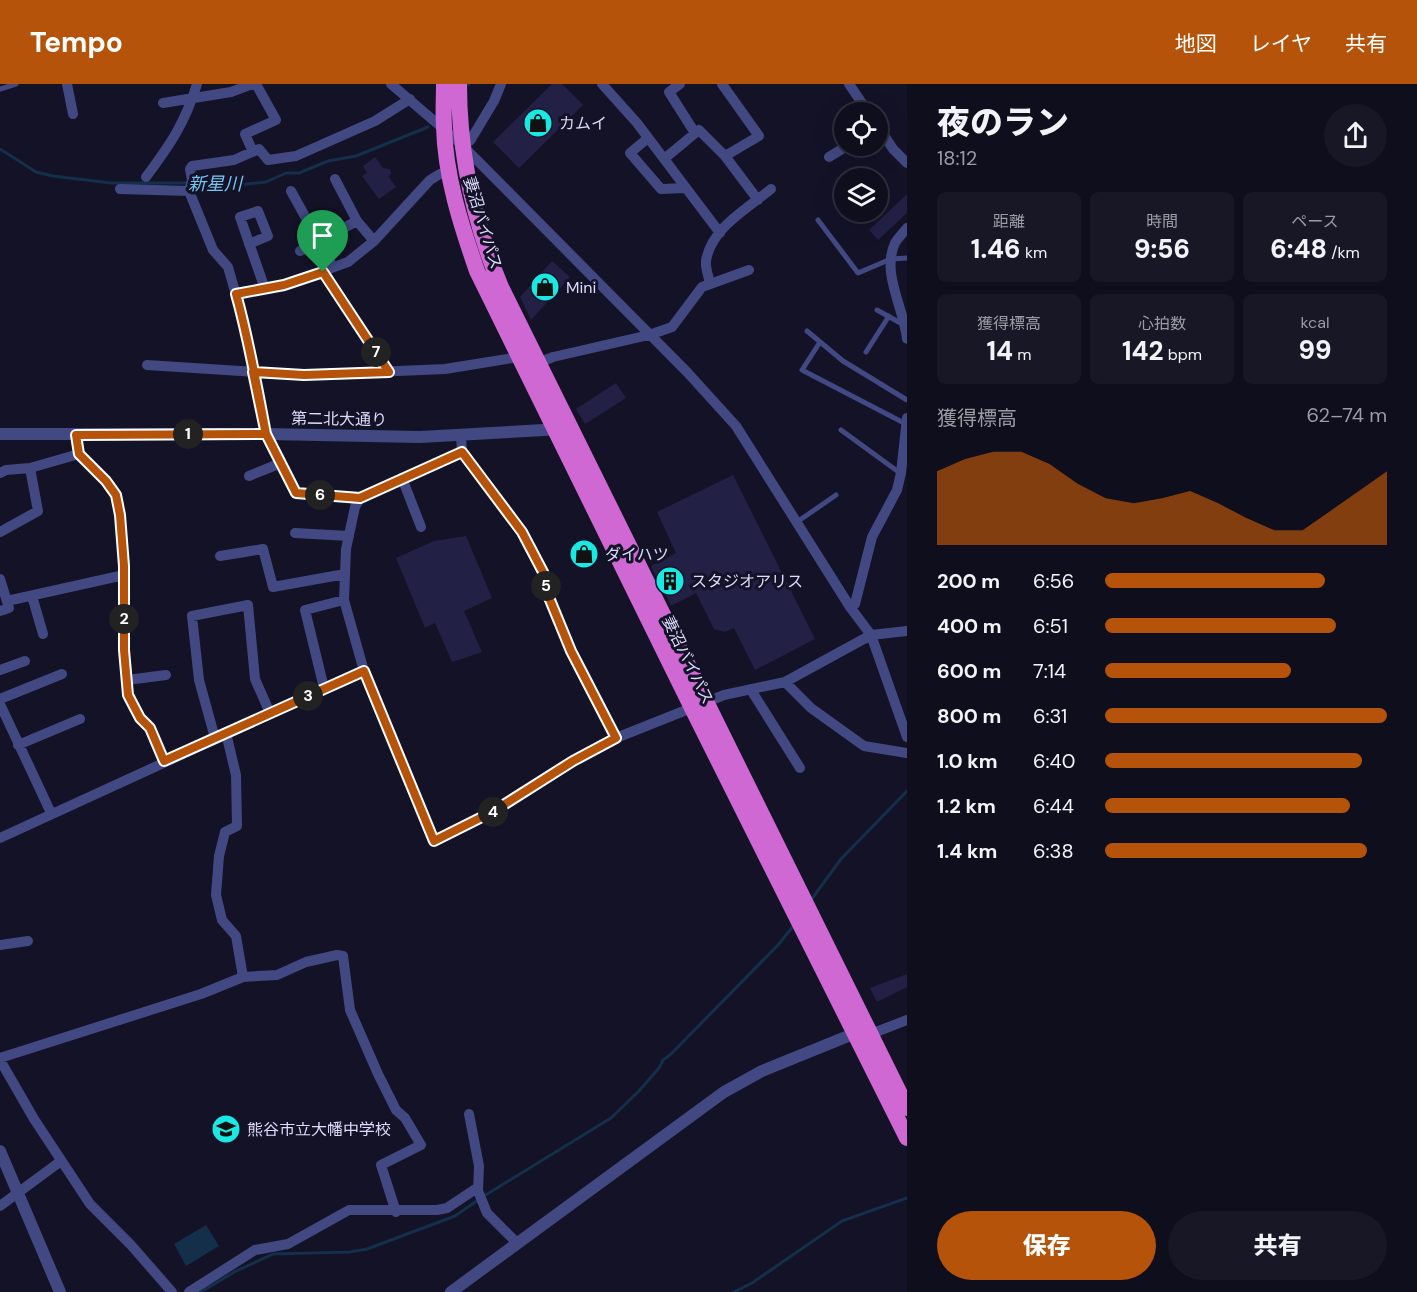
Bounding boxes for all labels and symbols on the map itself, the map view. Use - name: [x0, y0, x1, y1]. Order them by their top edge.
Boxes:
- shop icon: カムイ: [522, 107, 554, 139]
- place label: カムイ: [559, 113, 607, 134]
- water label: 新星川: [188, 172, 244, 196]
- street label: 妻沼バイパス: [459, 174, 507, 272]
- pin: [297, 210, 348, 272]
- shop icon: Mini: [529, 271, 561, 303]
- place label: Mini: [566, 277, 596, 298]
- pin: 7: [361, 337, 391, 367]
- street label: 第二北大通り: [291, 408, 387, 430]
- pin: 1: [173, 419, 203, 449]
- pin: 6: [305, 480, 335, 510]
- shop icon: ダイハツ: [568, 538, 600, 570]
- place label: ダイハツ: [605, 544, 669, 565]
- building icon: スタジオアリス: [654, 565, 686, 597]
- pin: 5: [531, 571, 561, 601]
- place label: スタジオアリス: [691, 571, 803, 592]
- pin: 2: [109, 604, 139, 634]
- street label: 妻沼バイパス: [658, 612, 718, 708]
- pin: 3: [293, 681, 323, 711]
- pin: 4: [478, 797, 508, 827]
- school or university icon: 熊谷市立大幡中学校: [210, 1113, 242, 1145]
- place label: 熊谷市立大幡中学校: [247, 1119, 391, 1140]

